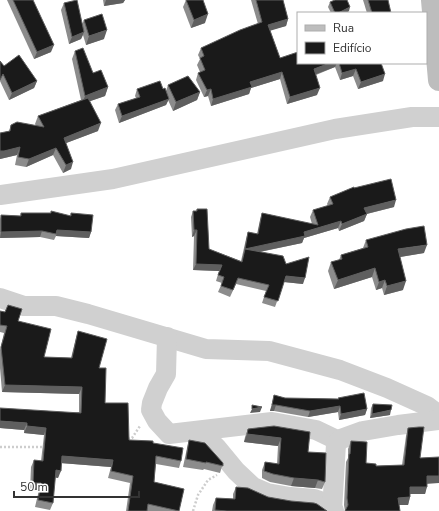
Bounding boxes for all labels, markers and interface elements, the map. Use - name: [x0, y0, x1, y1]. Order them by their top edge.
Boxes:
- legend: [297, 12, 427, 64]
- text: Rua: [333, 20, 354, 36]
- text: Edifício: [333, 40, 372, 56]
- scale bar: [14, 473, 139, 499]
- text: 50 m: [20, 479, 48, 495]

